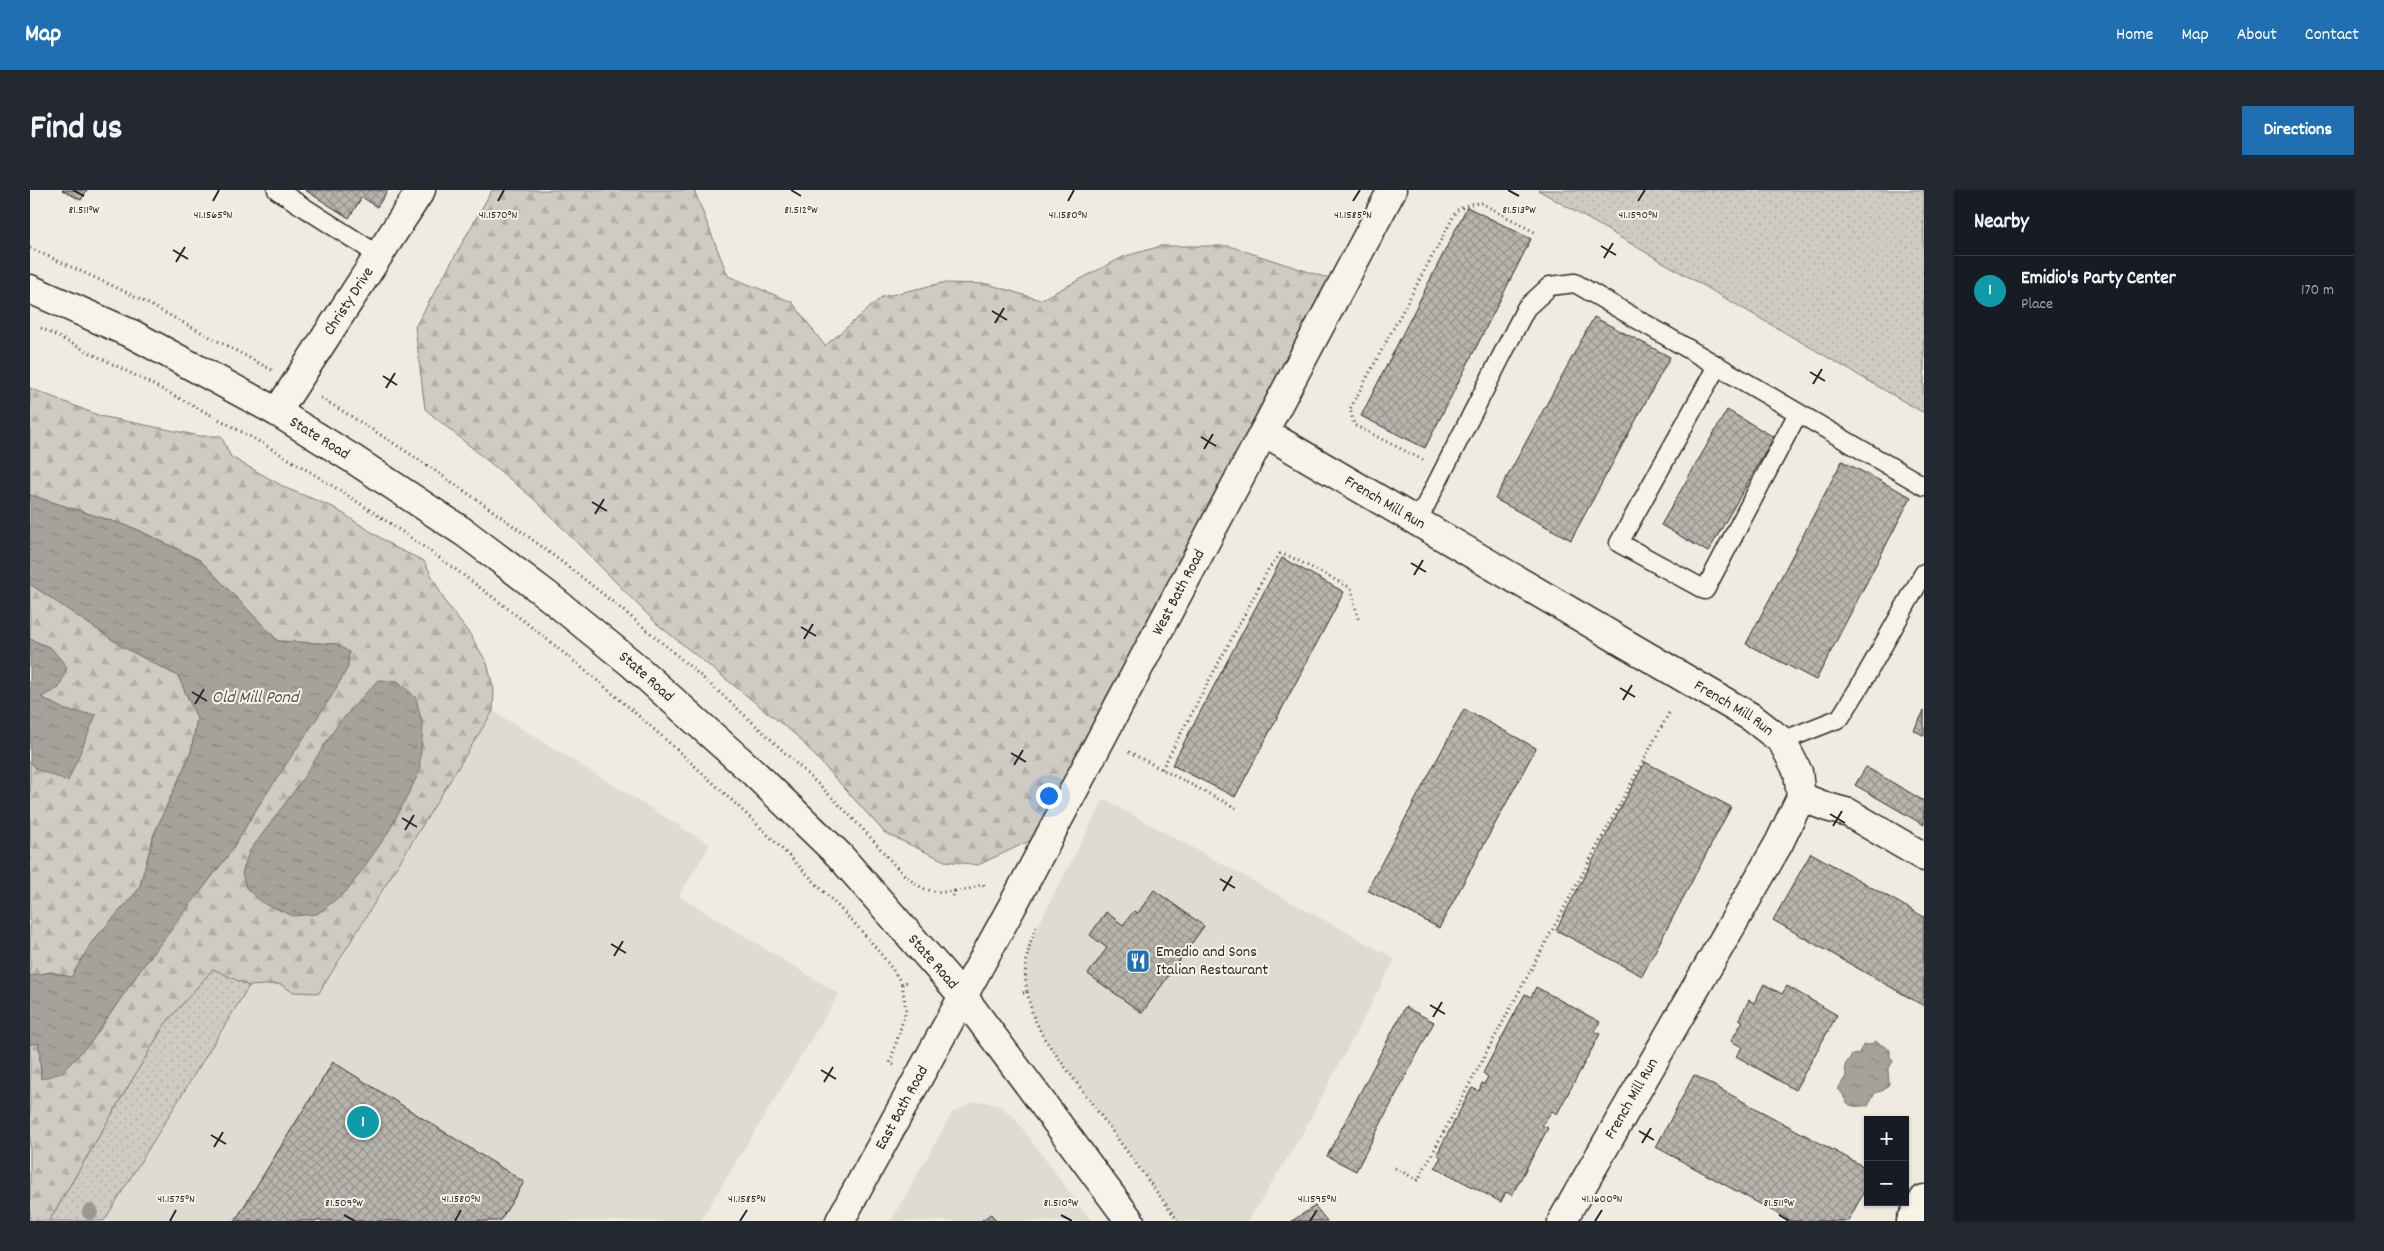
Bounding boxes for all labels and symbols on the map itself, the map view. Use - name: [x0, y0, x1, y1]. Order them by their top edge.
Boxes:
- text: 81.511°W: [69, 202, 100, 219]
- text: 81.512°W: [784, 202, 818, 219]
- text: 81.513°W: [1502, 202, 1536, 219]
- text: 41.1565°N: [193, 207, 233, 224]
- text: 41.1570°N: [479, 207, 517, 224]
- text: 41.1580°N: [1049, 207, 1088, 224]
- text: 41.1585°N: [1334, 207, 1372, 224]
- text: 41.1590°N: [1618, 207, 1658, 224]
- street label: Christy Drive: [318, 262, 380, 340]
- street label: State Road: [285, 411, 354, 466]
- street label: French Mill Run: [1340, 470, 1430, 536]
- street label: West Bath Road: [1146, 545, 1211, 640]
- street label: State Road: [614, 646, 679, 708]
- street label: French Mill Run: [1689, 674, 1779, 742]
- water label: Old Mill Pond: [212, 686, 301, 711]
- your location: [1036, 783, 1062, 809]
- street label: State Road: [902, 929, 964, 995]
- place label: Emedio and Sons Italian Restaurant: [1156, 941, 1268, 982]
- restaurant icon: Emedio and Sons Italian Restaurant: [1125, 948, 1151, 974]
- street label: French Mill Run: [1599, 1054, 1665, 1144]
- street label: East Bath Road: [869, 1061, 934, 1154]
- pin: 1: [347, 1103, 379, 1141]
- text: 41.1575°N: [157, 1191, 195, 1208]
- text: 41.1580°N: [442, 1191, 481, 1208]
- text: 41.1585°N: [728, 1191, 766, 1208]
- text: 41.1595°N: [1298, 1191, 1336, 1208]
- text: 41.1600°N: [1582, 1191, 1623, 1208]
- text: 81.509°W: [325, 1195, 363, 1212]
- text: 81.510°W: [1044, 1195, 1079, 1212]
- text: 81.511°W: [1764, 1195, 1795, 1212]

